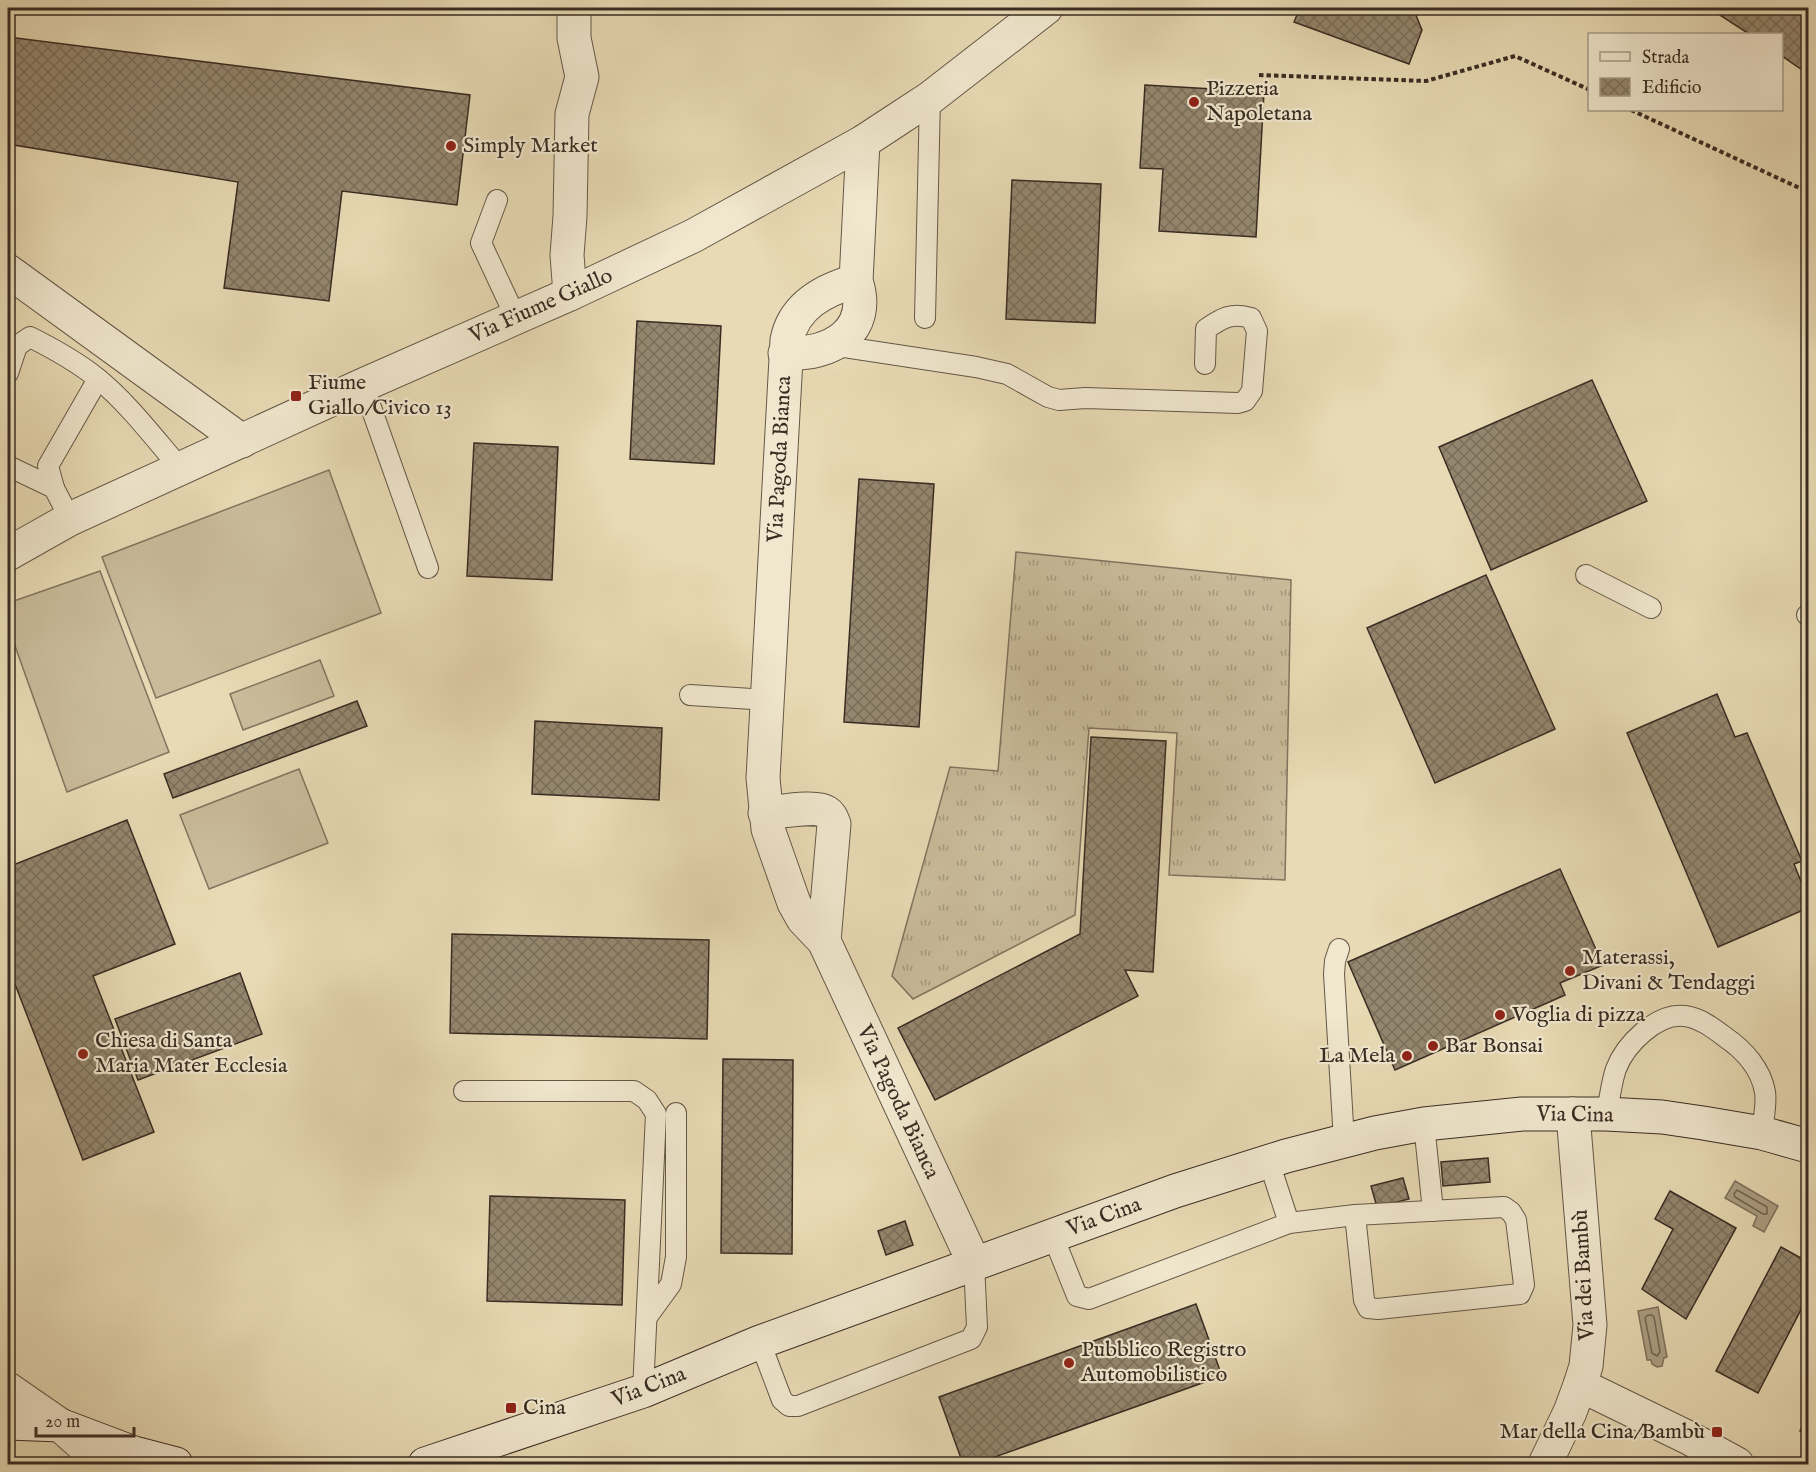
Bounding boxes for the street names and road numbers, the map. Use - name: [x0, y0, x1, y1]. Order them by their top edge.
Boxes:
- street label: Via Fiume Giallo: [464, 262, 617, 351]
- street label: Via Pagoda Bianca: [762, 374, 798, 544]
- street label: Via Pagoda Bianca: [850, 1019, 946, 1184]
- street label: Via Cina: [1535, 1100, 1614, 1130]
- street label: Via Cina: [1062, 1190, 1146, 1244]
- street label: Via dei Bambù: [1567, 1209, 1601, 1342]
- street label: Via Cina: [607, 1360, 691, 1414]

